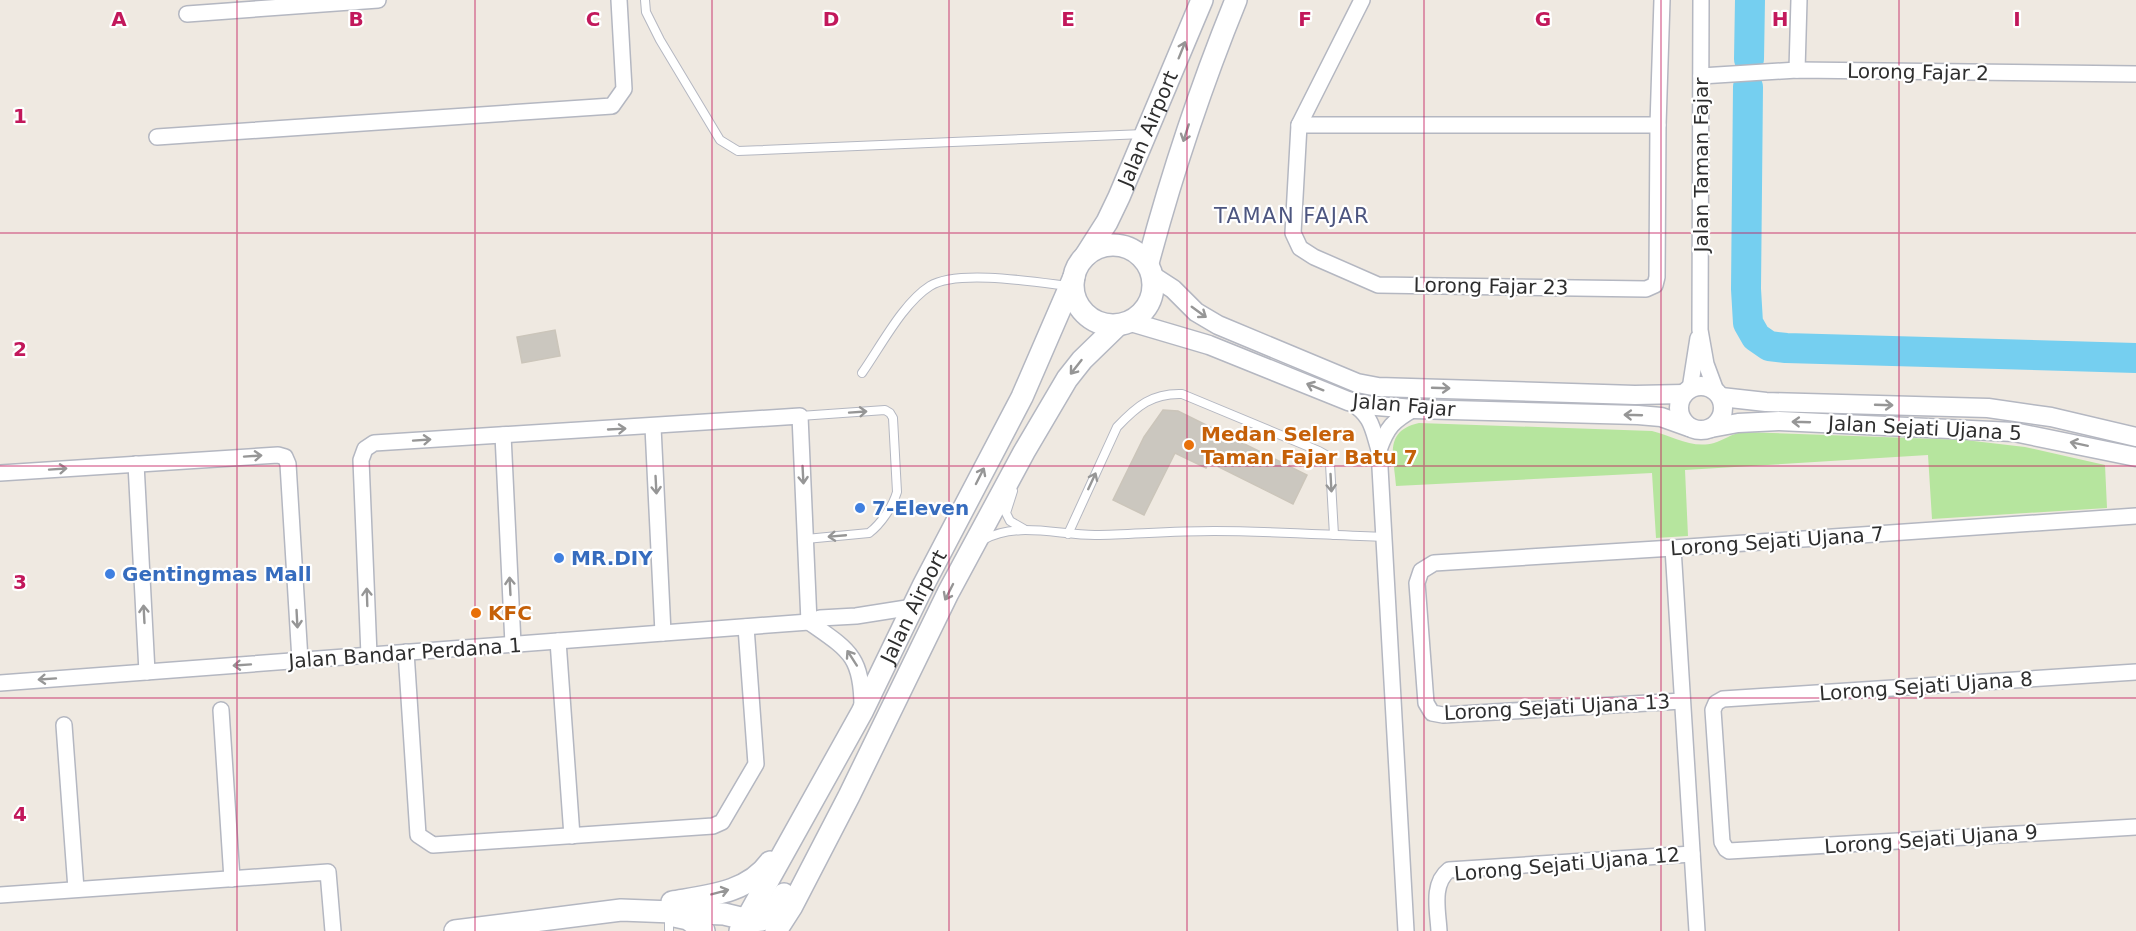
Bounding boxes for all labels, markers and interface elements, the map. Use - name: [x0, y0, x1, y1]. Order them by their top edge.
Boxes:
- text: A: [111, 7, 127, 31]
- text: B: [348, 7, 364, 31]
- text: C: [586, 7, 600, 31]
- text: D: [823, 7, 839, 31]
- text: E: [1061, 7, 1075, 31]
- text: F: [1298, 7, 1312, 31]
- text: G: [1535, 7, 1551, 31]
- text: H: [1772, 7, 1788, 31]
- text: I: [2013, 7, 2021, 31]
- one-way arrow: [1177, 41, 1188, 60]
- street label: Lorong Fajar 2: [1847, 59, 1989, 85]
- street label: Jalan Airport: [1112, 67, 1183, 192]
- street label: Jalan Taman Fajar: [1689, 77, 1713, 254]
- text: 1: [13, 104, 27, 128]
- one-way arrow: [1180, 123, 1191, 142]
- district label: TAMAN FAJAR: [1213, 204, 1370, 228]
- street label: Lorong Fajar 23: [1414, 273, 1568, 299]
- one-way arrow: [1190, 306, 1206, 318]
- text: 2: [13, 337, 27, 361]
- one-way arrow: [1070, 359, 1083, 375]
- one-way arrow: [1306, 381, 1325, 392]
- one-way arrow: [1430, 383, 1450, 394]
- street label: Jalan Fajar: [1350, 388, 1457, 422]
- one-way arrow: [1874, 400, 1894, 411]
- one-way arrow: [848, 406, 868, 417]
- one-way arrow: [1623, 409, 1643, 420]
- street label: Jalan Sejati Ujana 5: [1825, 411, 2023, 445]
- one-way arrow: [1792, 417, 1812, 428]
- place label: Medan Selera Taman Fajar Batu 7: [1201, 422, 1418, 469]
- one-way arrow: [606, 423, 626, 434]
- one-way arrow: [411, 434, 431, 445]
- marker: Medan Selera Taman Fajar Batu 7: [1182, 438, 1196, 452]
- one-way arrow: [2070, 438, 2089, 449]
- one-way arrow: [242, 450, 262, 461]
- one-way arrow: [48, 464, 68, 475]
- one-way arrow: [797, 464, 808, 484]
- one-way arrow: [975, 468, 986, 486]
- one-way arrow: [1087, 472, 1099, 490]
- one-way arrow: [1326, 473, 1337, 493]
- one-way arrow: [650, 475, 661, 494]
- place label: 7-Eleven: [872, 496, 969, 520]
- marker: 7-Eleven: [853, 501, 867, 515]
- street label: Lorong Sejati Ujana 7: [1670, 522, 1884, 560]
- one-way arrow: [827, 531, 847, 542]
- place label: MR.DIY: [571, 546, 653, 570]
- street label: Jalan Airport: [875, 546, 952, 669]
- marker: MR.DIY: [552, 551, 566, 565]
- place label: Gentingmas Mall: [122, 562, 312, 586]
- marker: Gentingmas Mall: [103, 567, 117, 581]
- text: 3: [13, 570, 27, 594]
- one-way arrow: [505, 576, 516, 596]
- one-way arrow: [943, 582, 954, 600]
- one-way arrow: [361, 587, 372, 607]
- place label: KFC: [488, 601, 532, 625]
- one-way arrow: [139, 604, 150, 624]
- marker: KFC: [469, 606, 483, 620]
- one-way arrow: [292, 608, 303, 628]
- street label: Jalan Bandar Perdana 1: [286, 633, 522, 673]
- one-way arrow: [845, 650, 857, 667]
- one-way arrow: [232, 660, 252, 671]
- street label: Lorong Sejati Ujana 8: [1819, 667, 2033, 705]
- one-way arrow: [38, 674, 58, 685]
- street label: Lorong Sejati Ujana 13: [1443, 689, 1671, 725]
- text: 4: [13, 802, 27, 826]
- street label: Lorong Sejati Ujana 9: [1824, 820, 2038, 858]
- street label: Lorong Sejati Ujana 12: [1453, 842, 1681, 886]
- one-way arrow: [710, 886, 729, 898]

